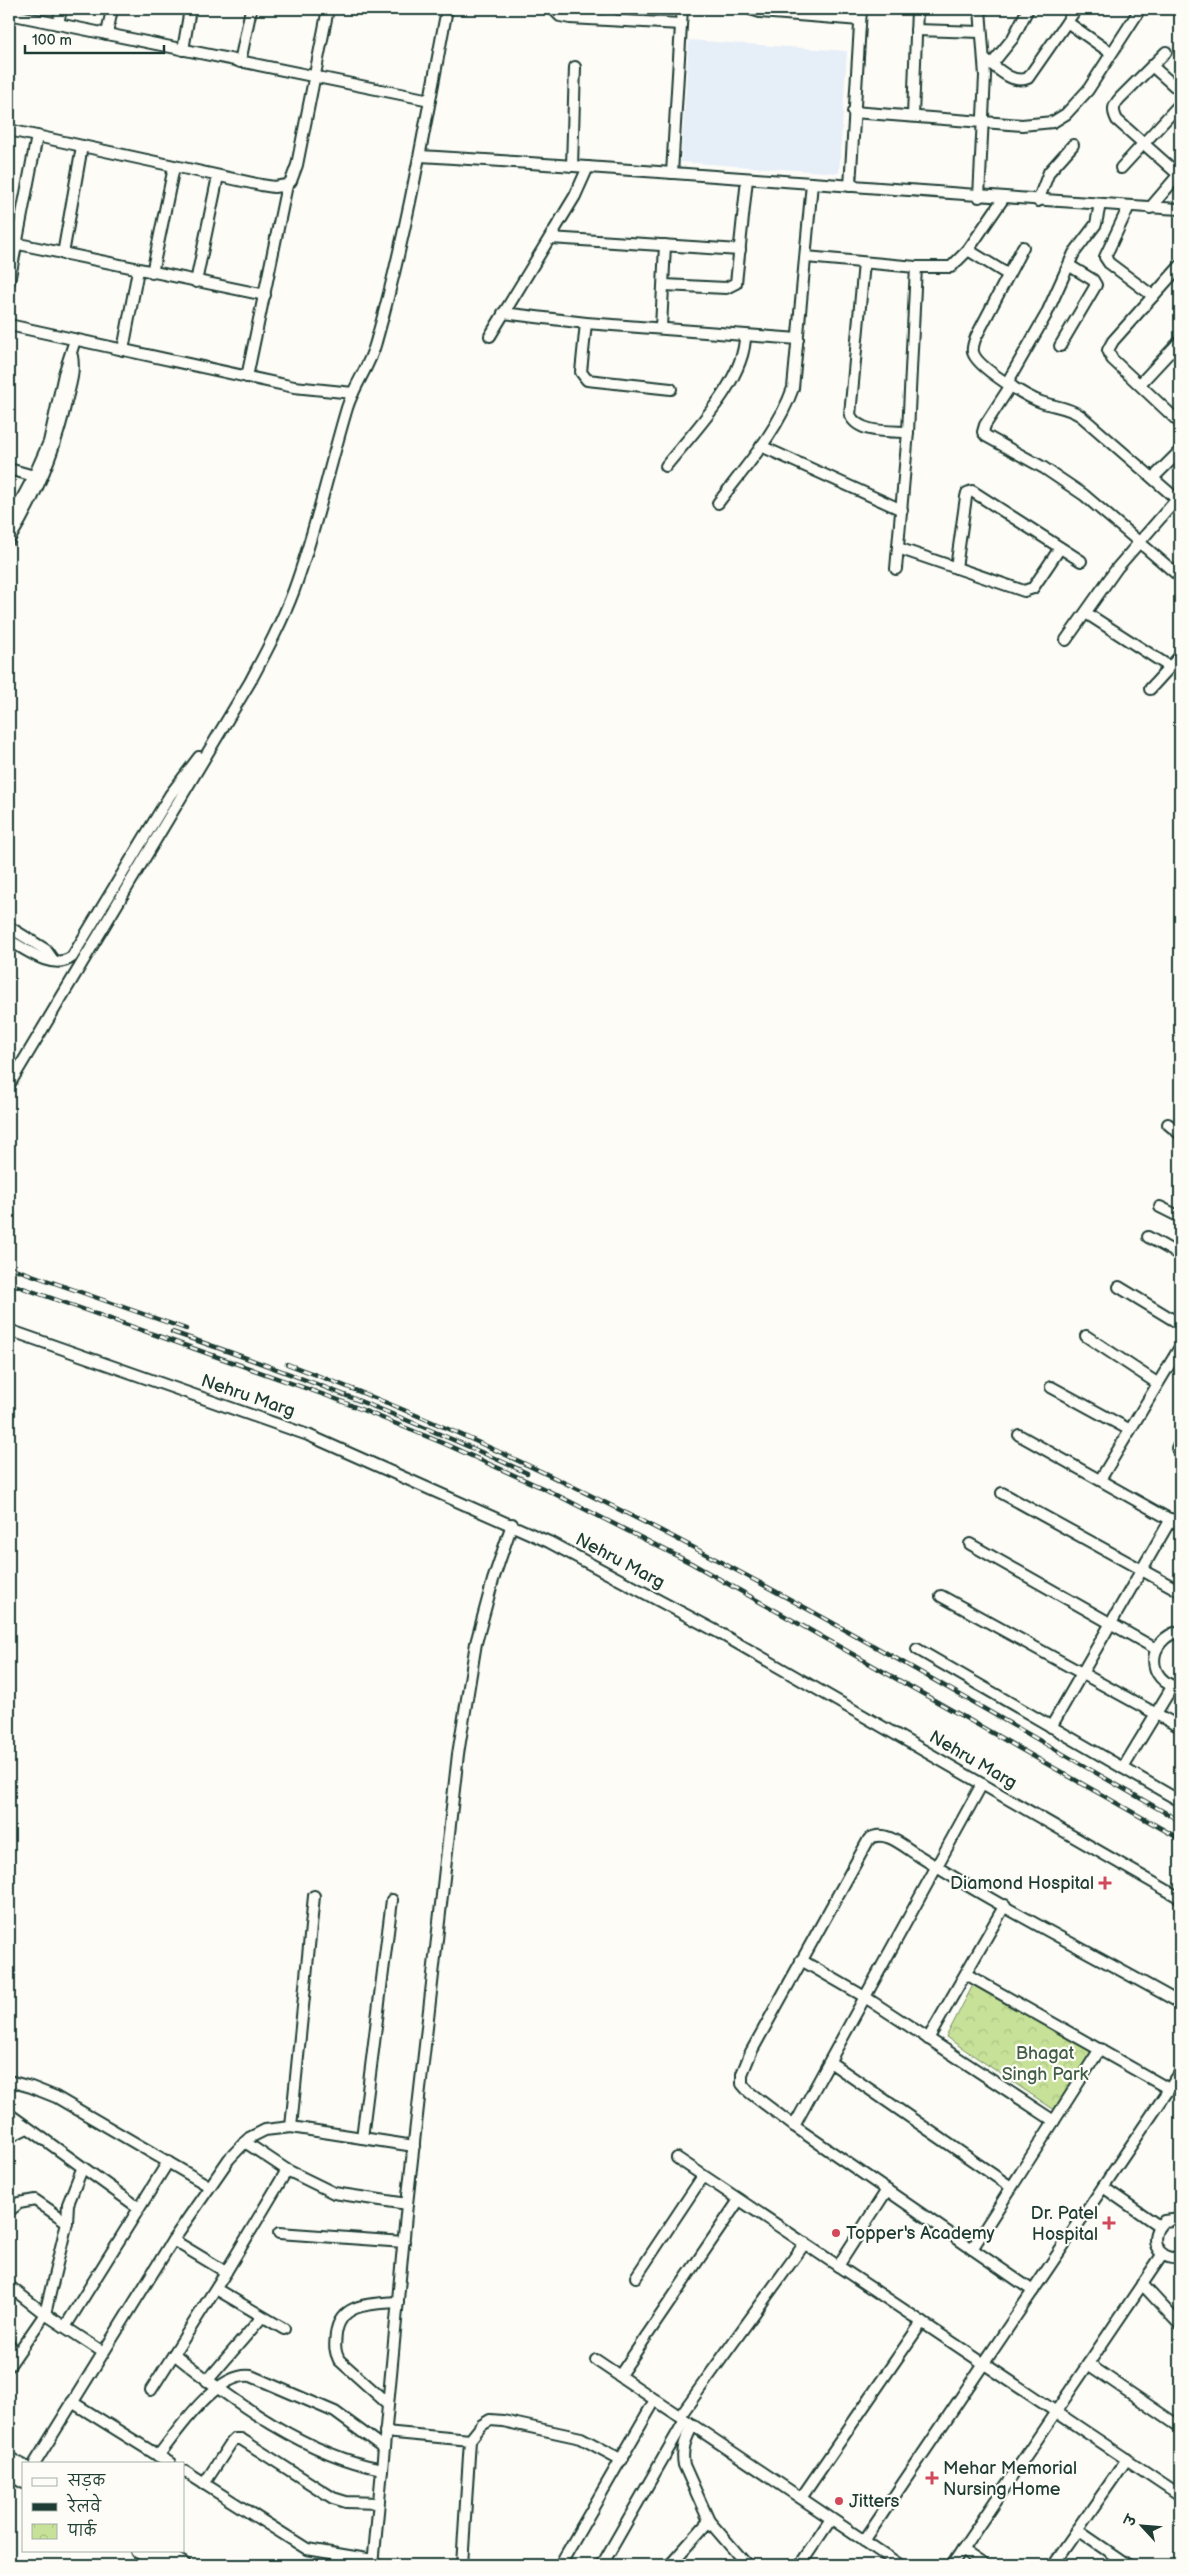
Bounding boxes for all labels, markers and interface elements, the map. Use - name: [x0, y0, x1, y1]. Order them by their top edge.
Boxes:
- scale bar: [25, 22, 164, 54]
- text: 100 m: [32, 31, 72, 50]
- street label: Nehru Marg: [198, 1370, 298, 1422]
- street label: Nehru Marg: [572, 1529, 668, 1593]
- street label: Nehru Marg: [925, 1726, 1021, 1794]
- place label: Diamond Hospital: [950, 1873, 1094, 1894]
- marker: Diamond Hospital: [1098, 1876, 1112, 1890]
- park label: Bhagat Singh Park: [1002, 2043, 1088, 2085]
- place label: Dr. Patel Hospital: [1031, 2203, 1098, 2245]
- marker: Dr. Patel Hospital: [1102, 2216, 1116, 2230]
- place label: Topper's Academy: [846, 2223, 996, 2244]
- marker: Topper's Academy: [830, 2227, 842, 2239]
- place label: Mehar Memorial Nursing Home: [943, 2458, 1077, 2500]
- legend: [22, 2462, 185, 2552]
- marker: Mehar Memorial Nursing Home: [925, 2471, 939, 2485]
- text: सड़क: [67, 2472, 106, 2491]
- place label: Jitters: [849, 2491, 900, 2512]
- text: रेलवे: [66, 2493, 102, 2517]
- marker: Jitters: [833, 2495, 845, 2507]
- north arrow: [1116, 2502, 1166, 2552]
- text: उ: [1120, 2511, 1141, 2530]
- text: पार्क: [67, 2519, 98, 2541]

